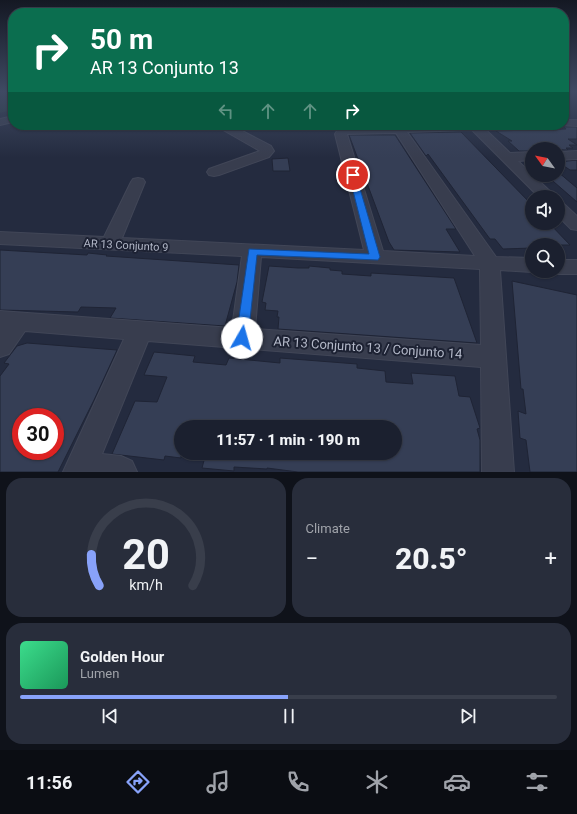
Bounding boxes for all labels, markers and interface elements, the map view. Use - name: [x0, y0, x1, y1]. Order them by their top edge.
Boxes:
- text: 50 m: [90, 23, 153, 56]
- icon: right: [24, 24, 76, 76]
- text: AR 13 Conjunto 13: [90, 57, 239, 78]
- icon: left: [215, 100, 237, 122]
- icon: ahead: [257, 100, 279, 122]
- icon: ahead: [299, 100, 321, 122]
- icon: right: [341, 100, 363, 122]
- north arrow: [525, 142, 565, 182]
- map controls: [525, 142, 565, 278]
- pin: [336, 158, 370, 192]
- icon: arrive: [342, 164, 364, 186]
- button: sound: [525, 190, 565, 230]
- street label: AR 13 Conjunto 9: [83, 237, 169, 254]
- button: search: [525, 238, 565, 278]
- position arrow: [221, 317, 263, 359]
- street label: AR 13 Conjunto 13 / Conjunto 14: [273, 333, 464, 362]
- speed limit sign: 30: [12, 408, 64, 460]
- text: 11:57 · 1 min · 190 m: [216, 431, 360, 449]
- text: Climate: [306, 521, 350, 536]
- text: 20: [122, 529, 170, 578]
- text: 20.5°: [395, 541, 468, 576]
- text: −: [306, 546, 318, 571]
- text: +: [545, 546, 557, 571]
- text: km/h: [129, 576, 163, 592]
- text: Golden Hour: [80, 648, 164, 666]
- text: Lumen: [80, 666, 119, 681]
- icon: previous: [99, 705, 121, 727]
- icon: pause: [278, 705, 300, 727]
- icon: next: [457, 705, 479, 727]
- icon: directions: [124, 768, 152, 796]
- icon: music: [204, 768, 232, 796]
- icon: phone: [284, 768, 312, 796]
- icon: climate: [363, 768, 391, 796]
- icon: car: [443, 768, 471, 796]
- icon: filters: [523, 768, 551, 796]
- text: 11:56: [26, 772, 72, 793]

